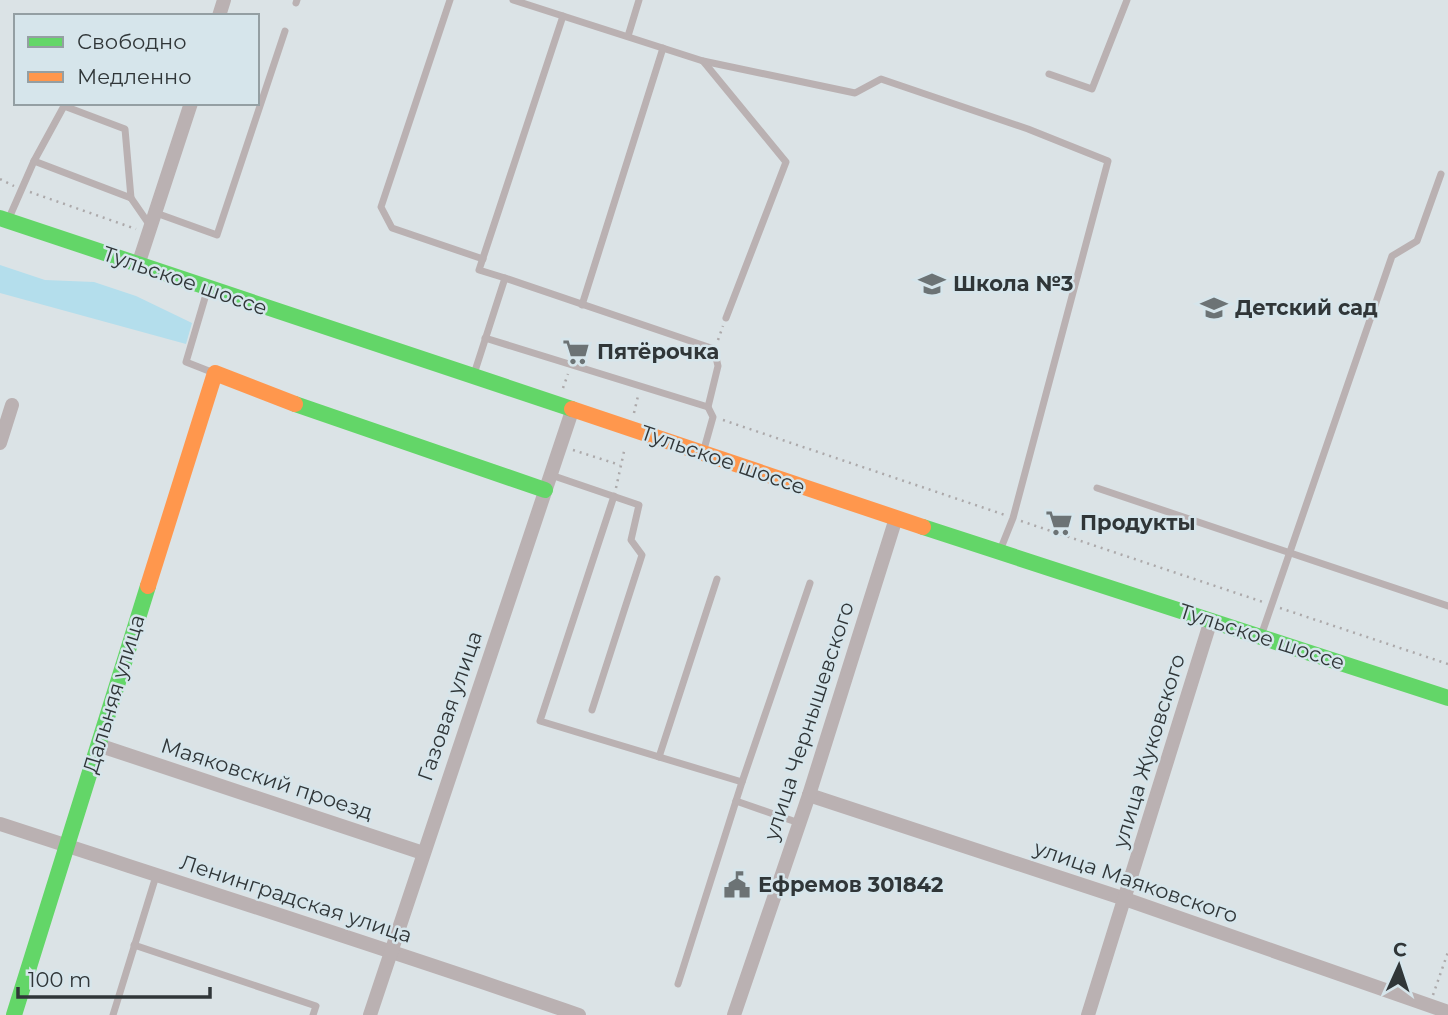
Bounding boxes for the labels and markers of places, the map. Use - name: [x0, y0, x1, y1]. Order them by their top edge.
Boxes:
- school or university icon: Школа №3: [917, 269, 947, 299]
- place label: Школа №3: [953, 271, 1073, 296]
- school or university icon: Детский сад: [1199, 293, 1229, 323]
- place label: Детский сад: [1235, 295, 1378, 320]
- supermarket icon: Пятёрочка: [561, 337, 591, 367]
- place label: Пятёрочка: [597, 339, 719, 364]
- supermarket icon: Продукты: [1044, 508, 1074, 538]
- place label: Продукты: [1080, 510, 1195, 535]
- public building icon: Ефремов 301842: [722, 870, 752, 900]
- place label: Ефремов 301842: [758, 872, 943, 897]

